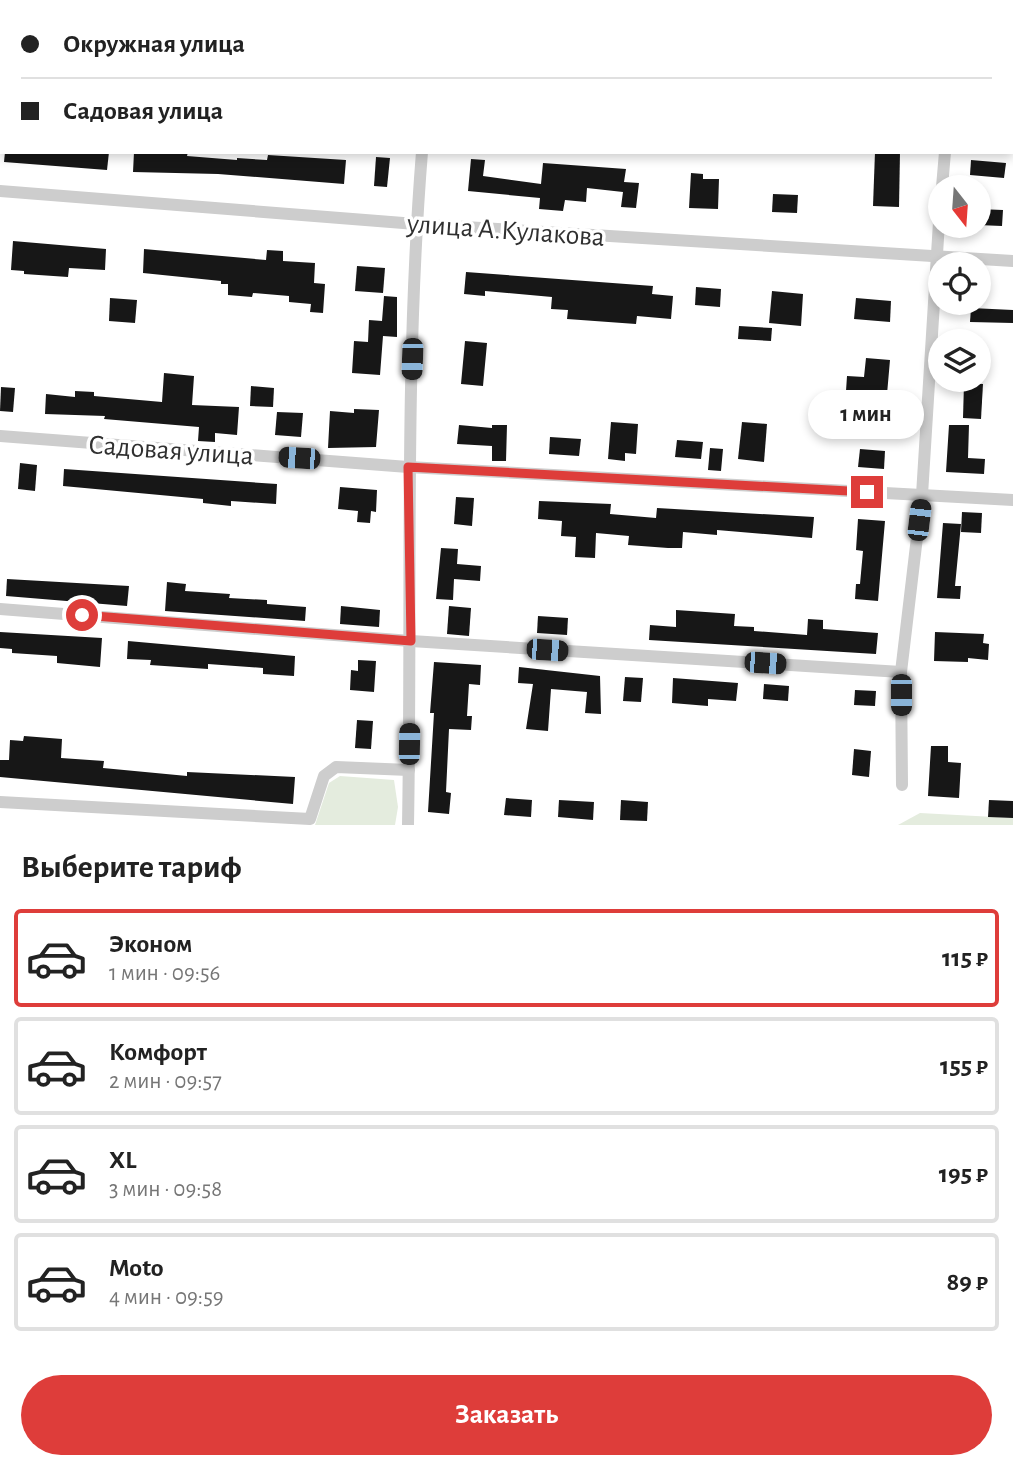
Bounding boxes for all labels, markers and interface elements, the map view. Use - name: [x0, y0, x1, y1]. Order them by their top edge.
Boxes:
- text: Окружная улица: [63, 31, 245, 57]
- text: Садовая улица: [63, 98, 223, 124]
- north arrow: [928, 175, 990, 238]
- map controls: [928, 175, 991, 392]
- street label: улица А.Кулакова: [405, 210, 606, 252]
- button: locate: [928, 252, 991, 315]
- button: layers: [928, 329, 991, 392]
- car: [401, 338, 424, 380]
- callout: 1 мин: [809, 391, 925, 440]
- text: 1 мин: [840, 403, 892, 426]
- street label: Садовая улица: [87, 431, 255, 471]
- car: [278, 446, 321, 470]
- route end: [851, 476, 883, 508]
- car: [907, 498, 932, 542]
- route start: [66, 599, 98, 631]
- car: [526, 638, 569, 662]
- car: [744, 651, 787, 675]
- car: [891, 674, 912, 716]
- car: [399, 723, 420, 765]
- text: Выберите тариф: [21, 851, 242, 883]
- icon: car: [25, 927, 88, 990]
- text: Эконом: [109, 931, 192, 957]
- text: 115 ₽: [942, 945, 988, 971]
- text: 1 мин · 09:56: [109, 962, 220, 985]
- icon: car: [25, 1035, 88, 1098]
- text: Комфорт: [109, 1039, 207, 1065]
- text: 155 ₽: [940, 1053, 988, 1079]
- text: 2 мин · 09:57: [109, 1070, 222, 1093]
- icon: car: [25, 1143, 88, 1206]
- text: XL: [109, 1147, 136, 1173]
- text: 195 ₽: [939, 1161, 988, 1187]
- text: 3 мин · 09:58: [109, 1178, 222, 1201]
- icon: car: [25, 1251, 88, 1314]
- text: Moto: [109, 1255, 164, 1281]
- text: 89 ₽: [947, 1269, 988, 1295]
- text: 4 мин · 09:59: [109, 1286, 224, 1309]
- button: Заказать: [21, 1375, 992, 1455]

